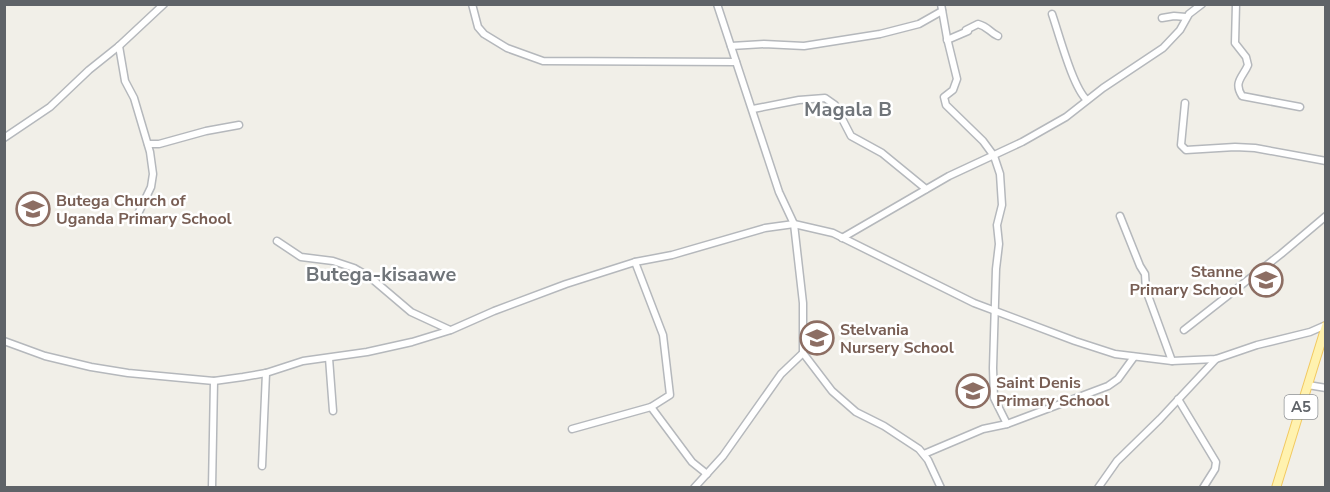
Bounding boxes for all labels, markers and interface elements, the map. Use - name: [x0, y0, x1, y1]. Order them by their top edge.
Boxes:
- district label: Magala B: [804, 96, 892, 123]
- place label: Butega Church of Uganda Primary School: [56, 190, 232, 230]
- school or university icon: Butega Church of Uganda Primary School: [15, 191, 51, 227]
- district label: Butega-kisaawe: [306, 261, 456, 288]
- place label: Stanne Primary School: [1130, 261, 1243, 301]
- school or university icon: Stanne Primary School: [1248, 262, 1284, 298]
- place label: Stelvania Nursery School: [840, 319, 954, 359]
- school or university icon: Stelvania Nursery School: [799, 320, 835, 356]
- place label: Saint Denis Primary School: [996, 372, 1109, 412]
- school or university icon: Saint Denis Primary School: [955, 373, 991, 409]
- road number: A5: [1284, 395, 1318, 419]

